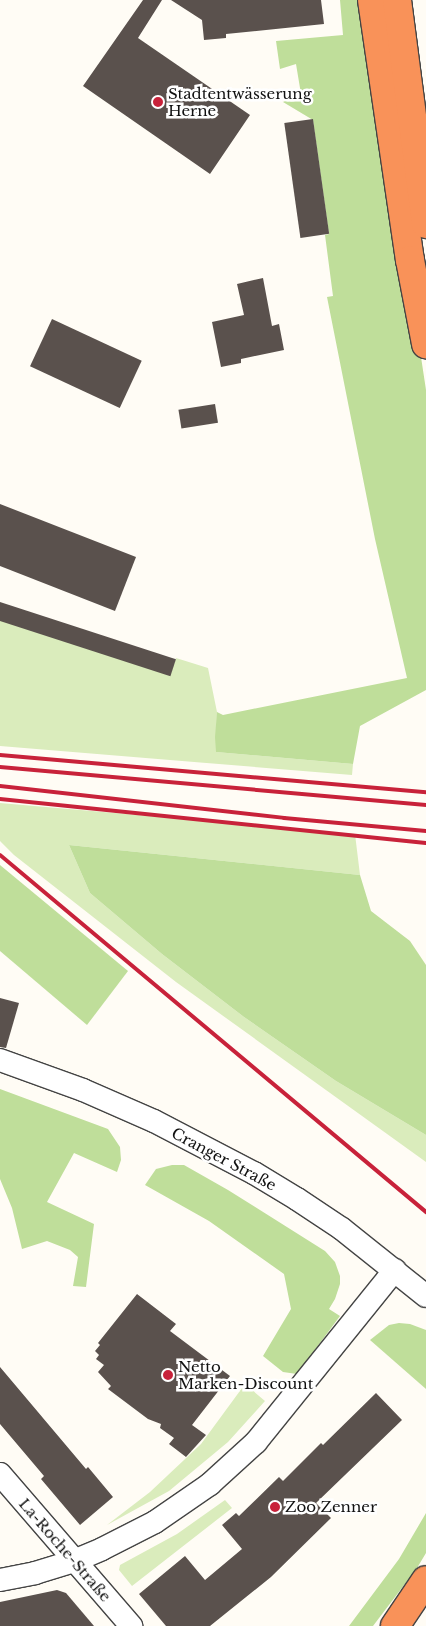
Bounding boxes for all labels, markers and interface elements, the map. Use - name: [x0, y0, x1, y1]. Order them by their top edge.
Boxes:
- place label: Stadtentwässerung Herne: [168, 84, 312, 119]
- marker: Stadtentwässerung Herne: [152, 96, 164, 108]
- street label: Cranger Straße: [168, 1124, 280, 1194]
- place label: Netto Marken-Discount: [178, 1357, 313, 1392]
- marker: Netto Marken-Discount: [162, 1369, 174, 1381]
- street label: La-Roche-Straße: [15, 1495, 115, 1605]
- place label: Zoo Zenner: [285, 1498, 377, 1516]
- marker: Zoo Zenner: [269, 1501, 281, 1513]

